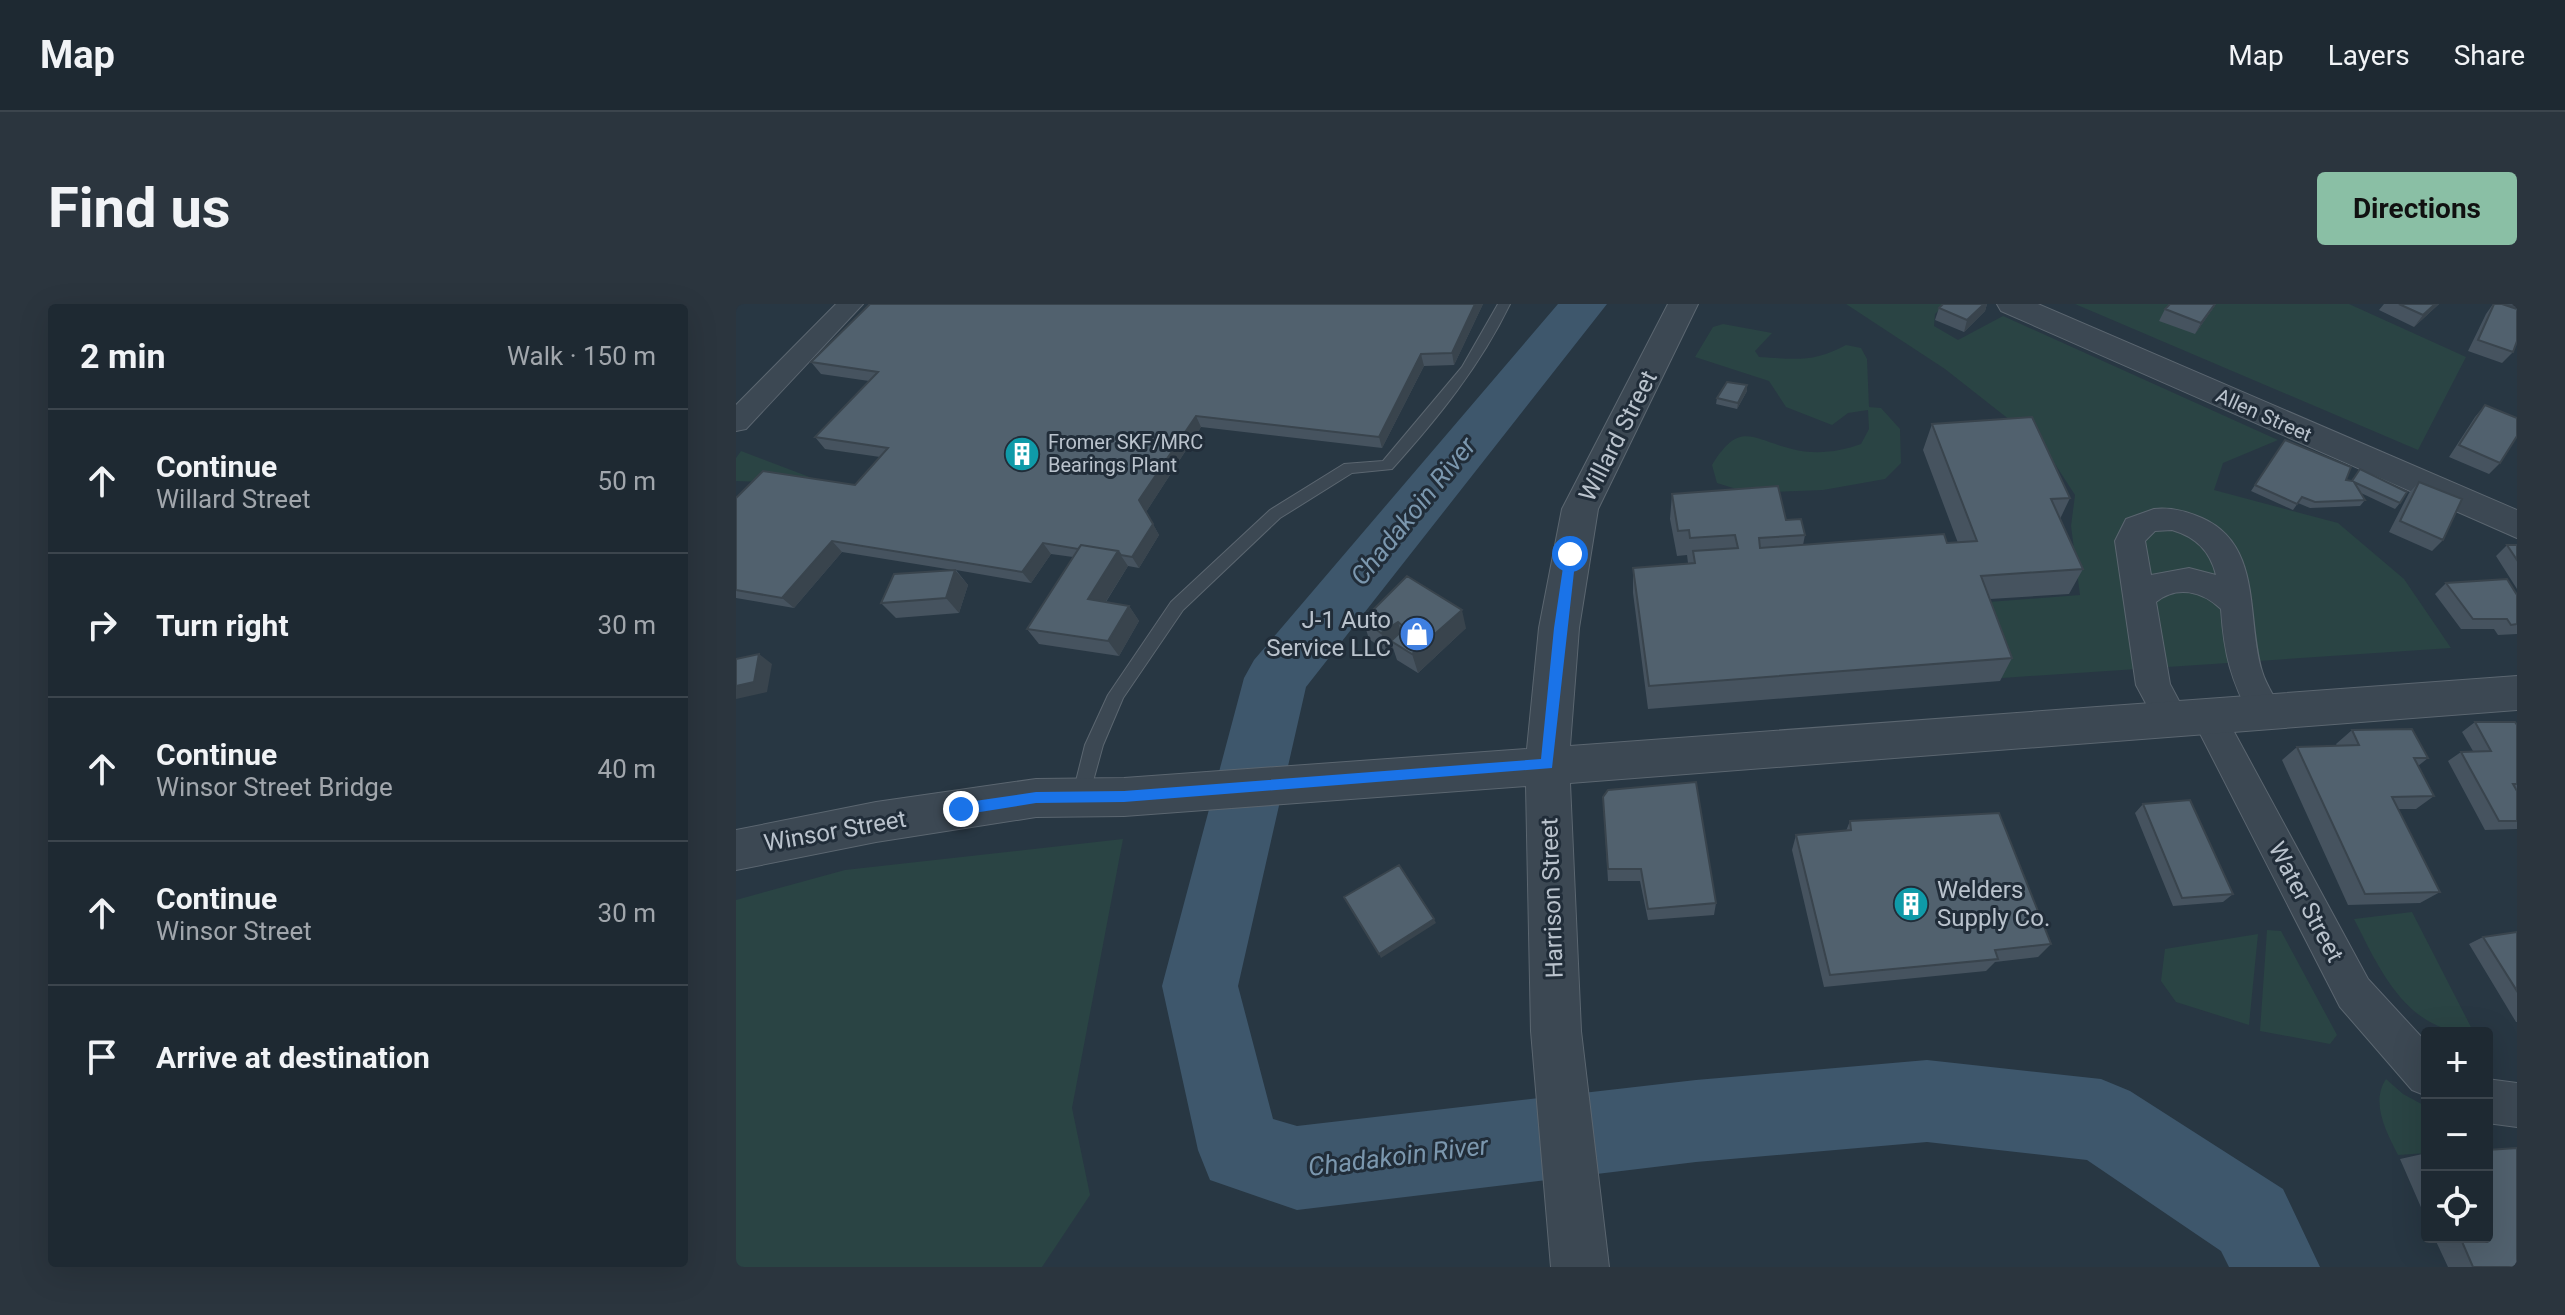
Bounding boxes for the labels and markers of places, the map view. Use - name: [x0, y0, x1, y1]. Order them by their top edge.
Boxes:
- place label: Fromer SKF/MRC Bearings Plant: [1048, 430, 1203, 477]
- building icon: Fromer SKF/MRC Bearings Plant: [1003, 435, 1041, 473]
- place label: J-1 Auto Service LLC: [1266, 606, 1391, 662]
- shop icon: J-1 Auto Service LLC: [1398, 615, 1436, 653]
- place label: Welders Supply Co.: [1937, 876, 2050, 932]
- building icon: Welders Supply Co.: [1892, 885, 1930, 923]

